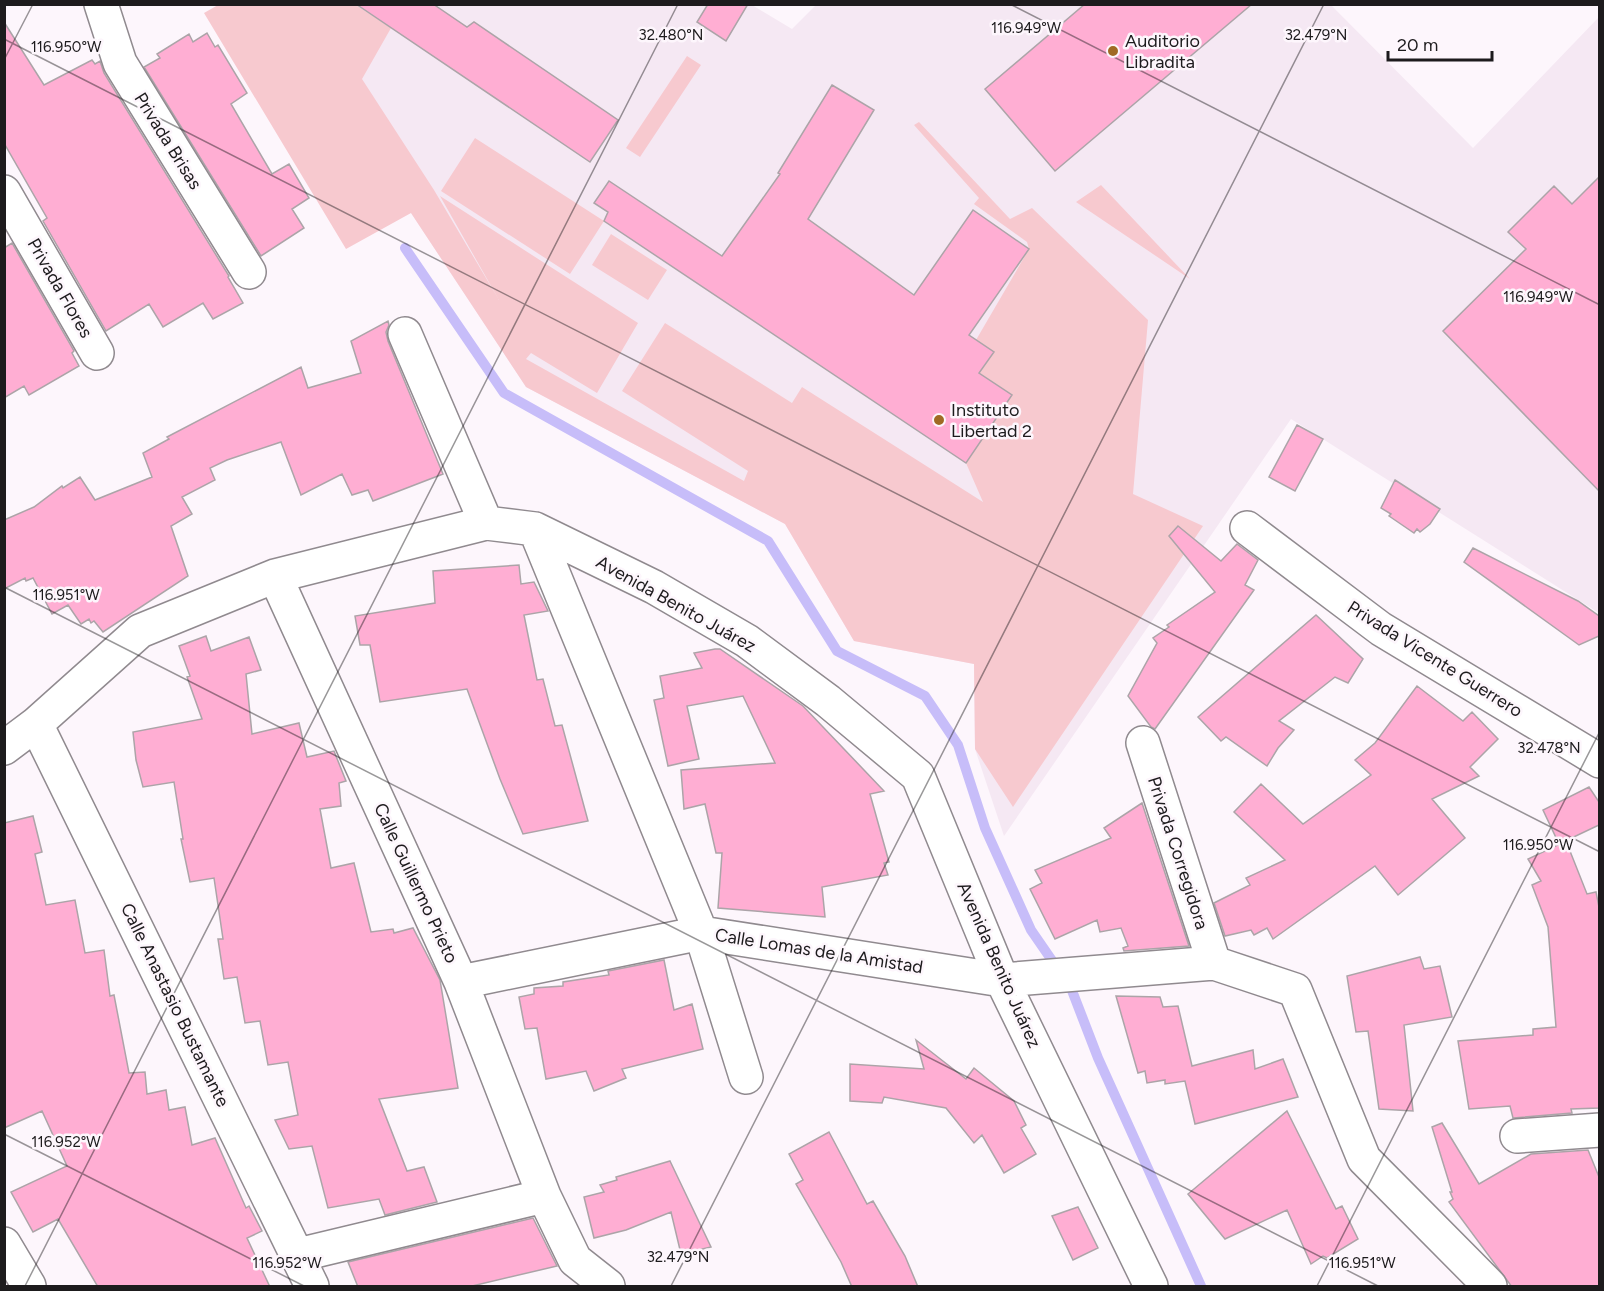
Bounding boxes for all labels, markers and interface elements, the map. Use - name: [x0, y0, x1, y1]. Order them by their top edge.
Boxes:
- text: 116.949°W: [991, 19, 1062, 37]
- scale bar: [1388, 24, 1492, 62]
- text: 32.480°N: [639, 26, 703, 44]
- text: 32.479°N: [1285, 26, 1347, 44]
- place label: Auditorio Libradita: [1125, 30, 1200, 73]
- text: 20 m: [1397, 34, 1438, 56]
- text: 116.950°W: [31, 38, 102, 56]
- marker: Auditorio Libradita: [1106, 44, 1120, 58]
- street label: Privada Brisas: [129, 88, 207, 194]
- street label: Privada Flores: [23, 234, 97, 342]
- text: 116.949°W: [1503, 288, 1574, 306]
- place label: Instituto Libertad 2: [951, 399, 1032, 442]
- marker: Instituto Libertad 2: [932, 413, 946, 427]
- street label: Avenida Benito Juárez: [592, 551, 760, 657]
- text: 116.951°W: [32, 586, 100, 604]
- street label: Privada Vicente Guerrero: [1343, 596, 1527, 722]
- text: 32.478°N: [1517, 739, 1581, 757]
- street label: Privada Corregidora: [1143, 774, 1213, 932]
- street label: Calle Guillermo Prieto: [369, 800, 463, 966]
- text: 116.950°W: [1503, 836, 1574, 854]
- street label: Avenida Benito Juárez: [952, 879, 1046, 1052]
- street label: Calle Anastasio Bustamante: [116, 899, 234, 1111]
- street label: Calle Lomas de la Amistad: [713, 924, 925, 978]
- text: 116.952°W: [31, 1133, 101, 1151]
- text: 32.479°N: [647, 1248, 709, 1266]
- text: 116.952°W: [252, 1254, 322, 1272]
- text: 116.951°W: [1328, 1254, 1396, 1272]

